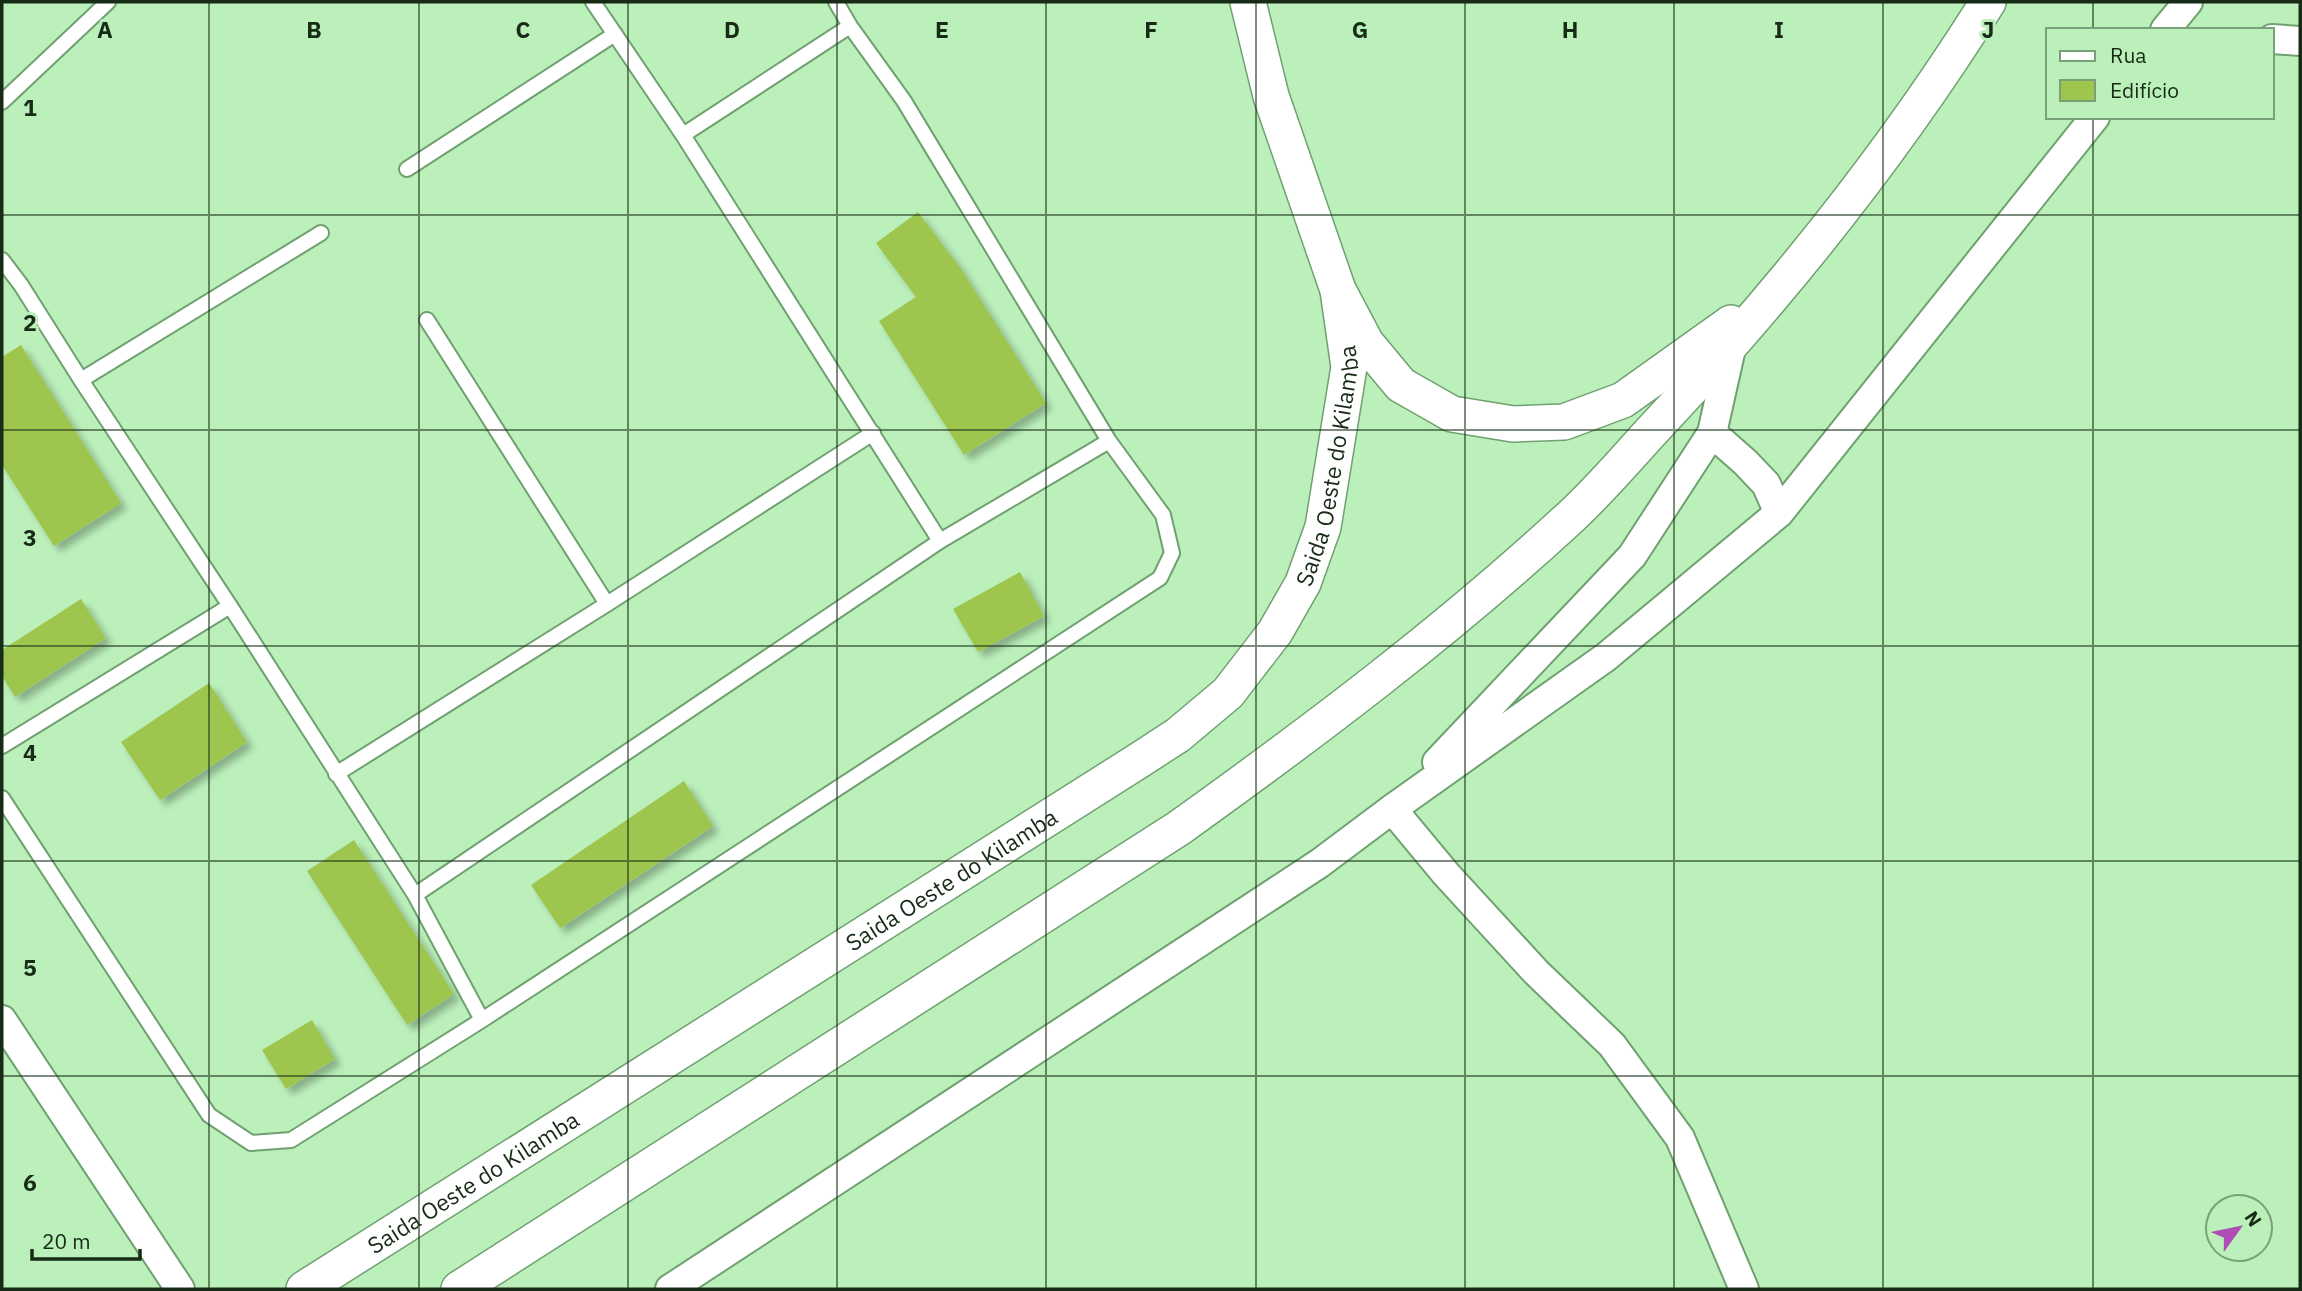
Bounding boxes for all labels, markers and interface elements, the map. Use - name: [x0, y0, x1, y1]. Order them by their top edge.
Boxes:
- text: A: [97, 14, 113, 44]
- text: B: [306, 14, 322, 44]
- text: C: [516, 14, 531, 44]
- text: D: [724, 14, 740, 44]
- text: E: [935, 14, 949, 44]
- text: F: [1144, 14, 1158, 44]
- text: G: [1352, 14, 1368, 44]
- text: H: [1562, 14, 1578, 44]
- text: I: [1774, 14, 1784, 44]
- text: J: [1982, 14, 1994, 44]
- legend: [2046, 28, 2274, 119]
- text: Rua: [2110, 41, 2147, 69]
- text: Edifício: [2110, 76, 2179, 104]
- text: 1: [23, 92, 37, 122]
- text: 2: [23, 307, 37, 337]
- street label: Saida Oeste do Kilamba: [1288, 344, 1364, 590]
- text: 3: [23, 522, 37, 552]
- text: 4: [23, 737, 37, 767]
- street label: Saida Oeste do Kilamba: [840, 801, 1063, 957]
- text: 5: [23, 952, 37, 982]
- street label: Saida Oeste do Kilamba: [362, 1104, 584, 1260]
- text: 6: [23, 1167, 37, 1197]
- north arrow: [2204, 1193, 2274, 1263]
- text: N: [2239, 1206, 2267, 1231]
- scale bar: [32, 1218, 140, 1262]
- text: 20 m: [42, 1227, 91, 1255]

